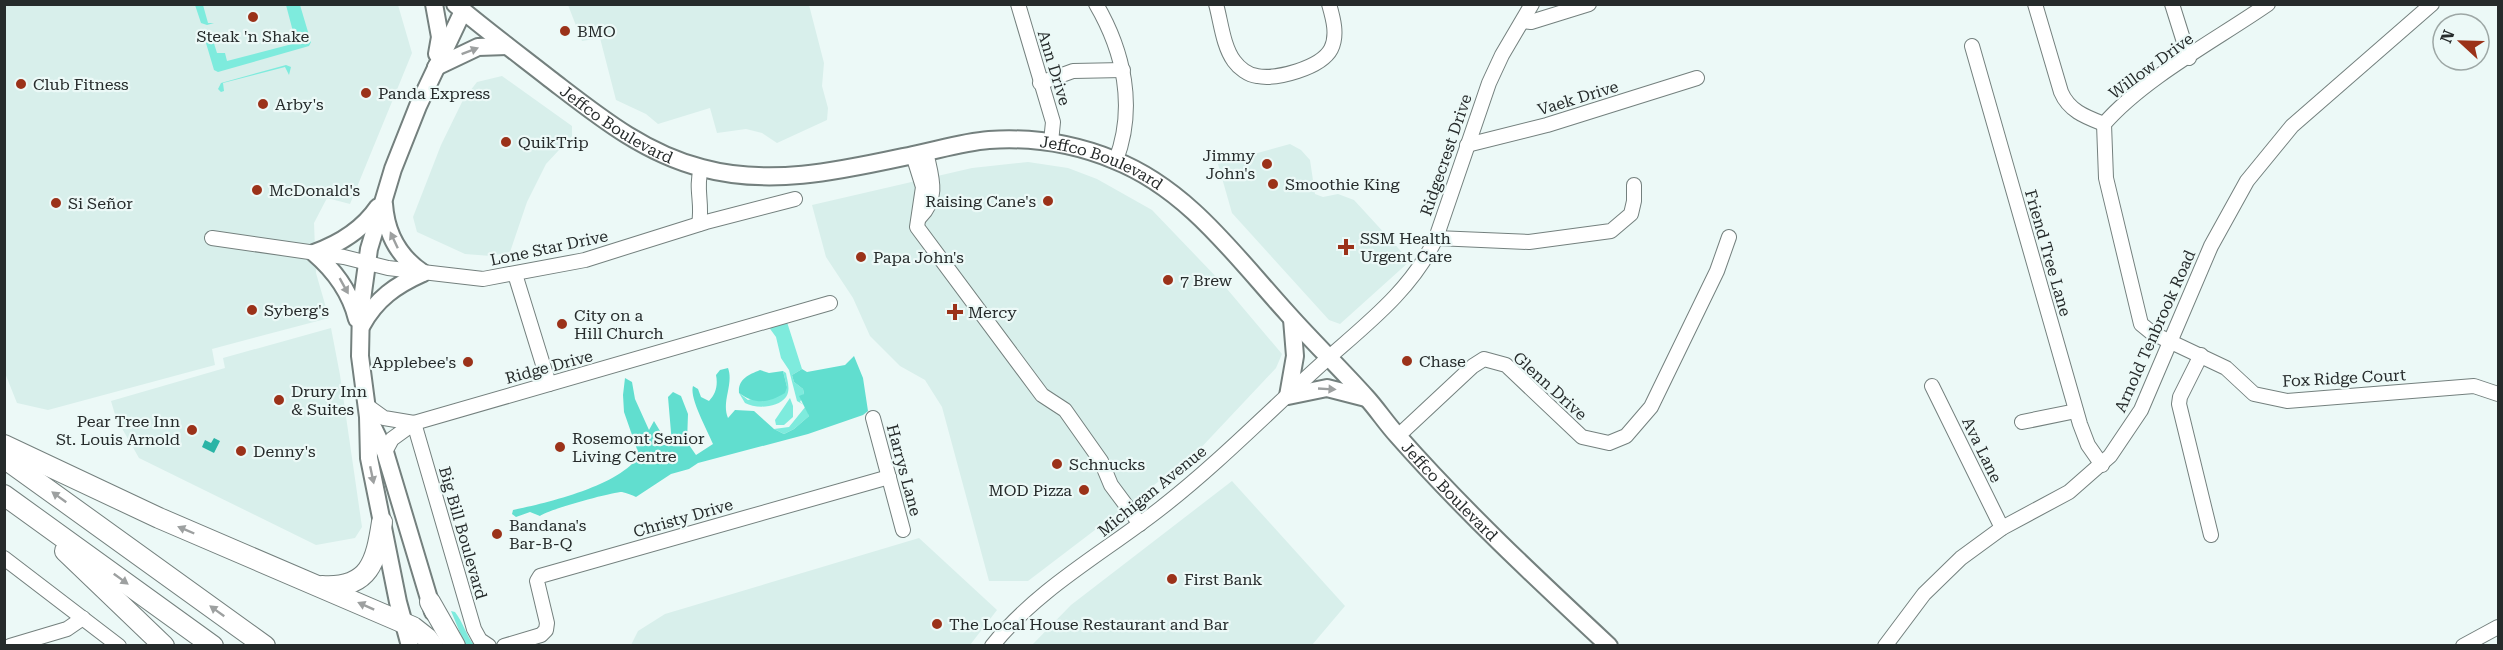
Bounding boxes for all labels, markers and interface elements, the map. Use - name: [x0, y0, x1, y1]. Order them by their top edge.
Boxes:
- marker: Steak 'n Shake: [246, 10, 260, 24]
- north arrow: [2431, 12, 2491, 72]
- place label: BMO: [577, 22, 616, 41]
- marker: BMO: [558, 24, 572, 38]
- place label: Steak 'n Shake: [197, 27, 310, 46]
- text: N: [2436, 27, 2459, 46]
- street label: Ann Drive: [1034, 28, 1074, 108]
- street label: Willow Drive: [2105, 29, 2197, 103]
- one-way arrow: [461, 45, 479, 55]
- place label: Club Fitness: [33, 75, 129, 94]
- marker: Club Fitness: [14, 77, 28, 91]
- street label: Vaek Drive: [1535, 77, 1621, 119]
- street label: Jeffco Boulevard: [557, 81, 676, 167]
- place label: Panda Express: [378, 84, 490, 103]
- marker: Panda Express: [359, 86, 373, 100]
- street label: Ridgecrest Drive: [1416, 91, 1476, 218]
- place label: Arby's: [275, 95, 324, 114]
- marker: Arby's: [256, 97, 270, 111]
- street label: Jeffco Boulevard: [1039, 132, 1167, 193]
- place label: QuikTrip: [518, 133, 589, 152]
- marker: QuikTrip: [499, 135, 513, 149]
- place label: Jimmy John's: [1202, 146, 1256, 183]
- marker: Jimmy John's: [1260, 157, 1274, 171]
- place label: Smoothie King: [1285, 175, 1401, 194]
- marker: Smoothie King: [1266, 177, 1280, 191]
- place label: McDonald's: [269, 181, 361, 200]
- marker: McDonald's: [250, 183, 264, 197]
- street label: Friend Tree Lane: [2021, 187, 2075, 319]
- place label: Raising Cane's: [925, 192, 1036, 211]
- place label: Si Señor: [68, 194, 133, 213]
- marker: Raising Cane's: [1041, 194, 1055, 208]
- marker: Si Señor: [49, 196, 63, 210]
- street label: Lone Star Drive: [488, 226, 610, 270]
- place label: SSM Health Urgent Care: [1360, 229, 1452, 266]
- one-way arrow: [389, 232, 398, 249]
- marker: SSM Health Urgent Care: [1337, 238, 1355, 256]
- street label: Arnold Tenbrook Road: [2111, 247, 2199, 415]
- place label: Papa John's: [873, 248, 964, 267]
- marker: Papa John's: [854, 250, 868, 264]
- place label: 7 Brew: [1180, 271, 1233, 290]
- marker: 7 Brew: [1161, 273, 1175, 287]
- one-way arrow: [338, 278, 349, 294]
- place label: Syberg's: [264, 301, 329, 320]
- marker: Syberg's: [245, 303, 259, 317]
- marker: Mercy: [946, 303, 964, 321]
- place label: Mercy: [968, 303, 1017, 322]
- place label: City on a Hill Church: [574, 306, 664, 343]
- marker: City on a Hill Church: [555, 317, 569, 331]
- street label: Ridge Drive: [503, 346, 595, 388]
- street label: Glenn Drive: [1509, 348, 1591, 424]
- place label: Chase: [1419, 352, 1466, 371]
- place label: Applebee's: [372, 353, 456, 372]
- marker: Chase: [1400, 354, 1414, 368]
- marker: Applebee's: [461, 355, 475, 369]
- street label: Fox Ridge Court: [2282, 365, 2406, 391]
- place label: Drury Inn & Suites: [291, 382, 367, 419]
- one-way arrow: [1318, 385, 1337, 394]
- marker: Drury Inn & Suites: [272, 393, 286, 407]
- place label: Pear Tree Inn St. Louis Arnold: [56, 412, 180, 449]
- street label: Ava Lane: [1958, 414, 2006, 486]
- street label: Harrys Lane: [883, 422, 925, 518]
- marker: Pear Tree Inn St. Louis Arnold: [185, 423, 199, 437]
- place label: Rosemont Senior Living Centre: [572, 429, 705, 466]
- street label: Jeffco Boulevard: [1398, 438, 1502, 545]
- marker: Rosemont Senior Living Centre: [553, 440, 567, 454]
- street label: Michigan Avenue: [1094, 441, 1210, 541]
- place label: Denny's: [253, 442, 316, 461]
- marker: Denny's: [234, 444, 248, 458]
- place label: Schnucks: [1069, 455, 1146, 474]
- marker: Schnucks: [1050, 457, 1064, 471]
- street label: Big Bill Boulevard: [435, 464, 491, 602]
- one-way arrow: [368, 466, 378, 485]
- place label: MOD Pizza: [988, 481, 1072, 500]
- marker: MOD Pizza: [1077, 483, 1091, 497]
- one-way arrow: [52, 491, 68, 503]
- street label: Christy Drive: [631, 495, 735, 541]
- place label: Bandana's Bar-B-Q: [509, 516, 587, 553]
- one-way arrow: [177, 525, 195, 535]
- marker: Bandana's Bar-B-Q: [490, 527, 504, 541]
- place label: First Bank: [1184, 570, 1262, 589]
- marker: First Bank: [1165, 572, 1179, 586]
- one-way arrow: [114, 573, 129, 585]
- one-way arrow: [356, 601, 374, 611]
- one-way arrow: [210, 605, 226, 617]
- place label: The Local House Restaurant and Bar: [949, 615, 1229, 634]
- marker: The Local House Restaurant and Bar: [930, 617, 944, 631]

